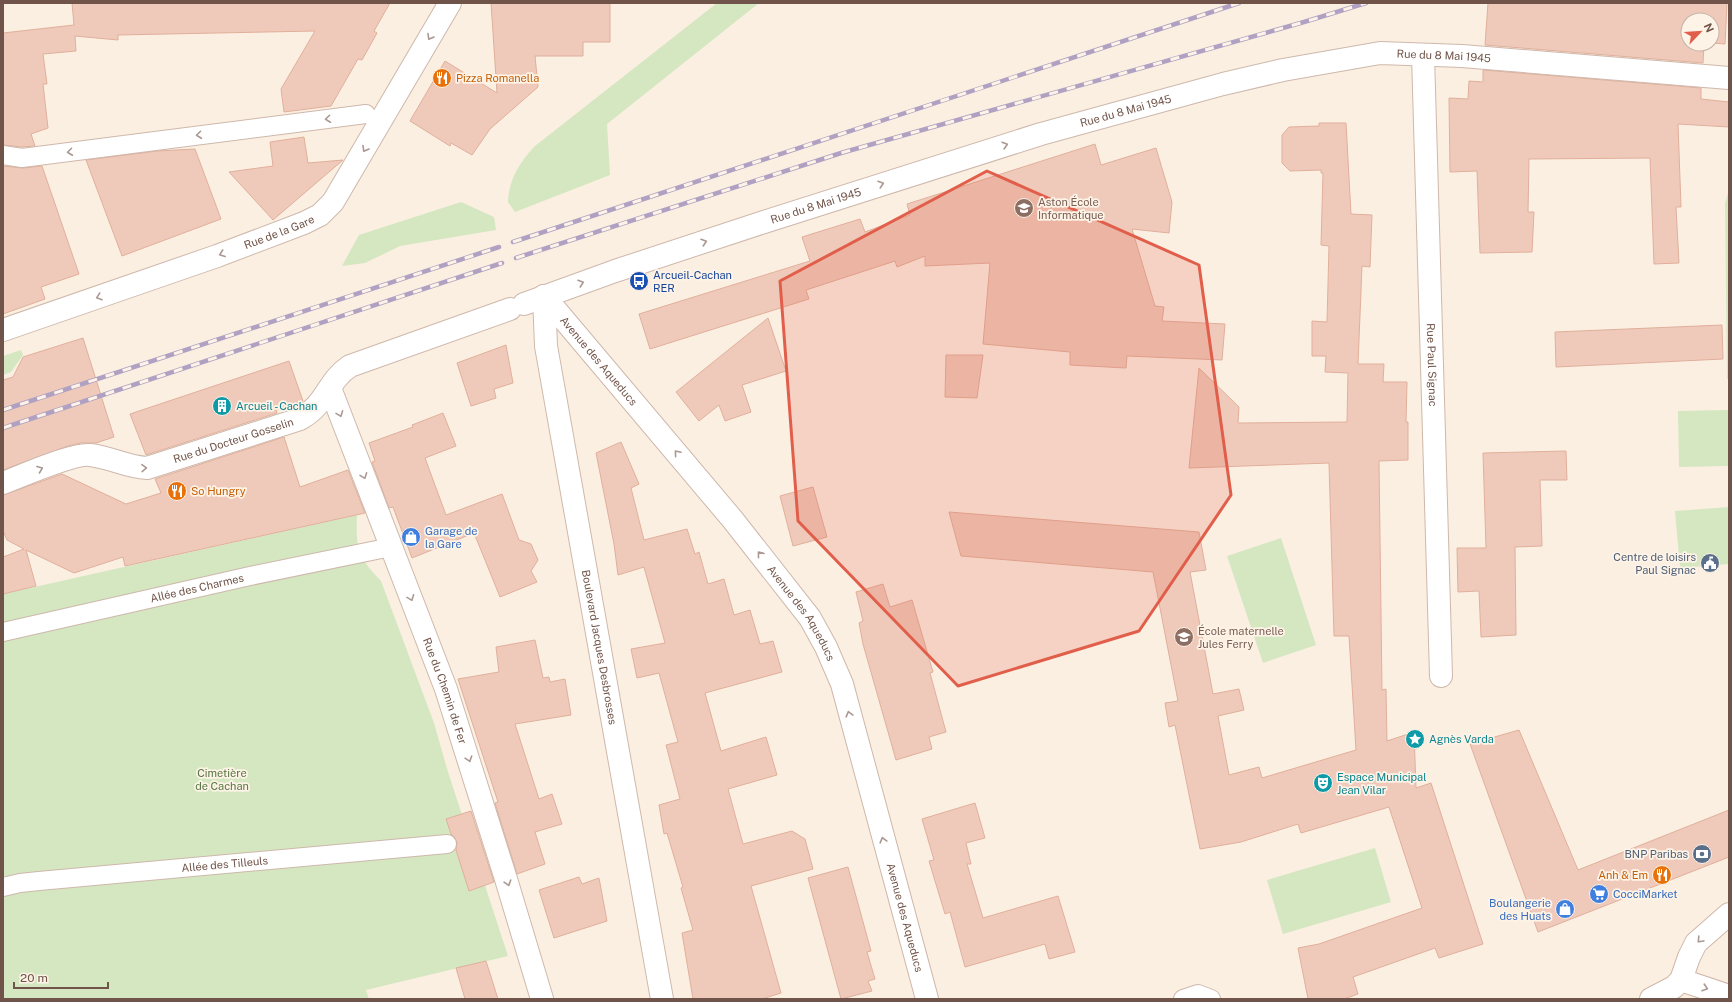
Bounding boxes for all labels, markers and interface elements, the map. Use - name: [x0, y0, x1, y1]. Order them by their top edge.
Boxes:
- north arrow: [1680, 12, 1720, 52]
- text: N: [1702, 21, 1716, 34]
- one-way arrow: [428, 33, 435, 40]
- street label: Rue du 8 Mai 1945: [1396, 48, 1491, 64]
- restaurant icon: Pizza Romanella: [431, 67, 453, 89]
- place label: Pizza Romanella: [456, 72, 539, 84]
- street label: Rue du 8 Mai 1945: [1078, 92, 1173, 129]
- one-way arrow: [325, 114, 331, 123]
- one-way arrow: [196, 131, 202, 140]
- one-way arrow: [1002, 141, 1009, 150]
- one-way arrow: [362, 145, 369, 152]
- one-way arrow: [67, 147, 73, 156]
- one-way arrow: [878, 180, 885, 189]
- street label: Rue du 8 Mai 1945: [769, 186, 863, 226]
- place label: Aston École Informatique: [1038, 195, 1104, 221]
- school or university icon: Aston École Informatique: [1013, 197, 1035, 219]
- street label: Rue de la Gare: [242, 213, 316, 251]
- one-way arrow: [701, 238, 708, 246]
- one-way arrow: [218, 249, 225, 257]
- place label: Arcueil-Cachan RER: [653, 269, 732, 294]
- bus stop icon: Arcueil-Cachan RER: [628, 270, 650, 292]
- one-way arrow: [578, 279, 585, 288]
- one-way arrow: [96, 292, 103, 300]
- street label: Avenue des Aqueducs: [558, 314, 640, 408]
- street label: Rue Paul Signac: [1425, 323, 1439, 407]
- building icon: Arcueil - Cachan: [211, 395, 233, 417]
- place label: Arcueil - Cachan: [236, 400, 317, 412]
- one-way arrow: [335, 411, 343, 418]
- street label: Rue du Docteur Gosselin: [172, 415, 295, 465]
- one-way arrow: [675, 451, 682, 458]
- one-way arrow: [140, 463, 147, 472]
- one-way arrow: [36, 466, 43, 474]
- one-way arrow: [359, 473, 367, 480]
- restaurant icon: So Hungry: [166, 480, 188, 502]
- place label: So Hungry: [191, 485, 246, 497]
- place label: Garage de la Gare: [425, 525, 477, 550]
- shop icon: Garage de la Gare: [400, 526, 422, 548]
- one-way arrow: [757, 551, 764, 558]
- place label: Centre de loisirs Paul Signac: [1613, 551, 1696, 576]
- public building icon: Centre de loisirs Paul Signac: [1699, 552, 1721, 574]
- street label: Avenue des Aqueducs: [765, 563, 837, 663]
- street label: Boulevard Jacques Desbrosses: [580, 569, 619, 726]
- street label: Allée des Charmes: [149, 571, 245, 604]
- one-way arrow: [406, 594, 414, 601]
- place label: École maternelle Jules Ferry: [1198, 624, 1284, 650]
- school or university icon: École maternelle Jules Ferry: [1173, 626, 1195, 648]
- street label: Rue du Chemin de Fer: [421, 636, 469, 745]
- one-way arrow: [846, 711, 854, 717]
- place icon: Agnès Varda: [1404, 728, 1426, 750]
- place label: Agnès Varda: [1429, 733, 1494, 745]
- one-way arrow: [464, 756, 472, 763]
- park label: Cimetière de Cachan: [195, 767, 249, 792]
- place label: Espace Municipal Jean Vilar: [1337, 771, 1426, 796]
- theatre icon: Espace Municipal Jean Vilar: [1312, 772, 1334, 794]
- one-way arrow: [879, 837, 888, 844]
- bank icon: BNP Paribas: [1691, 843, 1713, 865]
- place label: BNP Paribas: [1624, 848, 1688, 860]
- street label: Allée des Tilleuls: [181, 854, 269, 874]
- street label: Avenue des Aqueducs: [885, 862, 926, 974]
- restaurant icon: Anh & Em: [1651, 864, 1673, 886]
- place label: Anh & Em: [1598, 869, 1648, 881]
- one-way arrow: [503, 880, 512, 887]
- supermarket icon: CocciMarket: [1588, 883, 1610, 905]
- place label: CocciMarket: [1613, 888, 1678, 900]
- place label: Boulangerie des Huats: [1489, 897, 1551, 922]
- shop icon: Boulangerie des Huats: [1554, 898, 1576, 920]
- one-way arrow: [1697, 935, 1705, 943]
- scale bar: [14, 964, 108, 990]
- text: 20 m: [20, 971, 48, 985]
- one-way arrow: [1701, 983, 1708, 992]

